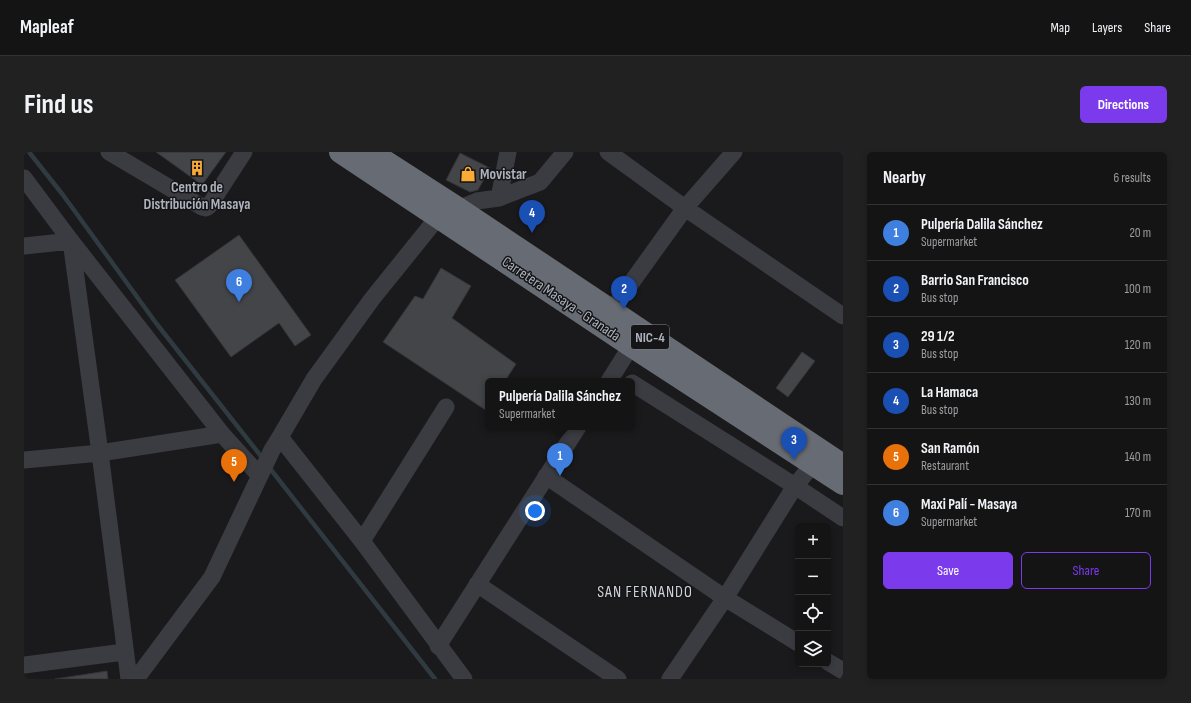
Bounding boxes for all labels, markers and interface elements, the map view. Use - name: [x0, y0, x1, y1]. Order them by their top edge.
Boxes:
- text: Mapleaf: [20, 16, 74, 39]
- text: Map: [1050, 19, 1070, 36]
- text: Layers: [1092, 19, 1122, 36]
- text: Share: [1144, 19, 1171, 36]
- button: Directions: [1080, 86, 1167, 123]
- text: Find us: [24, 88, 93, 121]
- building icon: Centro de Distribución Masaya: [188, 159, 206, 177]
- shop icon: Movistar: [459, 165, 477, 183]
- place label: Movistar: [480, 165, 527, 184]
- text: Nearby: [883, 168, 926, 188]
- text: 6 results: [1113, 170, 1151, 186]
- place label: Centro de Distribución Masaya: [144, 178, 250, 214]
- pin: 4: [519, 200, 545, 233]
- text: Pulpería Dalila Sánchez: [921, 215, 1043, 234]
- text: 1: [893, 225, 899, 241]
- text: 20 m: [1129, 225, 1151, 241]
- text: Supermarket: [921, 234, 977, 250]
- street label: Carretera Masaya - Granada: [498, 252, 624, 346]
- pin: 6: [226, 269, 252, 302]
- text: Barrio San Francisco: [921, 271, 1029, 290]
- pin: 2: [611, 276, 637, 309]
- text: 2: [893, 281, 899, 297]
- text: 100 m: [1124, 281, 1151, 297]
- text: Bus stop: [921, 290, 958, 306]
- road number: NIC-4: [631, 325, 669, 349]
- text: 29 1/2: [921, 327, 955, 346]
- text: 3: [893, 337, 899, 353]
- text: 120 m: [1125, 337, 1151, 353]
- text: Bus stop: [921, 346, 958, 362]
- popup: [485, 378, 635, 430]
- text: La Hamaca: [921, 383, 978, 402]
- text: Pulpería Dalila Sánchez: [499, 387, 621, 406]
- text: 4: [893, 393, 899, 409]
- text: 130 m: [1125, 393, 1151, 409]
- text: Bus stop: [921, 402, 958, 418]
- text: Supermarket: [499, 406, 555, 422]
- pin: 3: [781, 427, 807, 460]
- text: San Ramón: [921, 439, 979, 458]
- pin: 1: [547, 443, 573, 476]
- pin: 5: [221, 449, 247, 482]
- text: 5: [893, 449, 899, 465]
- text: 140 m: [1125, 449, 1151, 465]
- text: Restaurant: [921, 458, 969, 474]
- text: Maxi Palí - Masaya: [921, 495, 1017, 514]
- your location: [525, 501, 545, 521]
- text: 6: [893, 505, 899, 521]
- text: 170 m: [1125, 505, 1151, 521]
- text: Supermarket: [921, 514, 977, 530]
- map controls: [795, 523, 831, 667]
- button: +: [795, 523, 831, 559]
- button: Save: [883, 552, 1013, 589]
- button: Share: [1021, 552, 1151, 589]
- button: −: [795, 559, 831, 595]
- district label: SAN FERNANDO: [597, 583, 693, 602]
- button: locate: [795, 595, 831, 631]
- button: layers: [795, 631, 831, 667]

